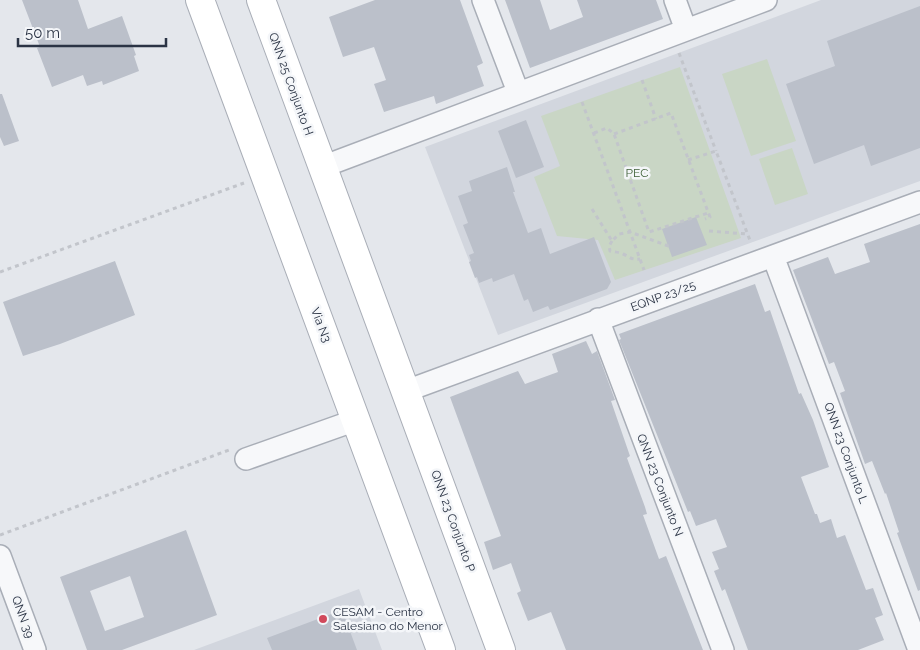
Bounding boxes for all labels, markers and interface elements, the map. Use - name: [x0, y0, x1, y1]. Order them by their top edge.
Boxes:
- scale bar: [18, 15, 165, 47]
- text: 50 m: [25, 24, 60, 42]
- street label: QNN 25 Conjunto H: [266, 31, 316, 137]
- park label: PEC: [626, 166, 648, 180]
- street label: EQNP 23/25: [629, 278, 698, 314]
- street label: Via N3: [308, 306, 334, 344]
- street label: QNN 23 Conjunto L: [821, 401, 871, 505]
- street label: QNN 23 Conjunto N: [634, 432, 686, 538]
- street label: QNN 23 Conjunto P: [428, 468, 478, 574]
- street label: QNN 39: [9, 594, 37, 640]
- place label: CESAM - Centro Salesiano do Menor: [333, 605, 444, 633]
- marker: CESAM - Centro Salesiano do Menor: [317, 613, 329, 625]

